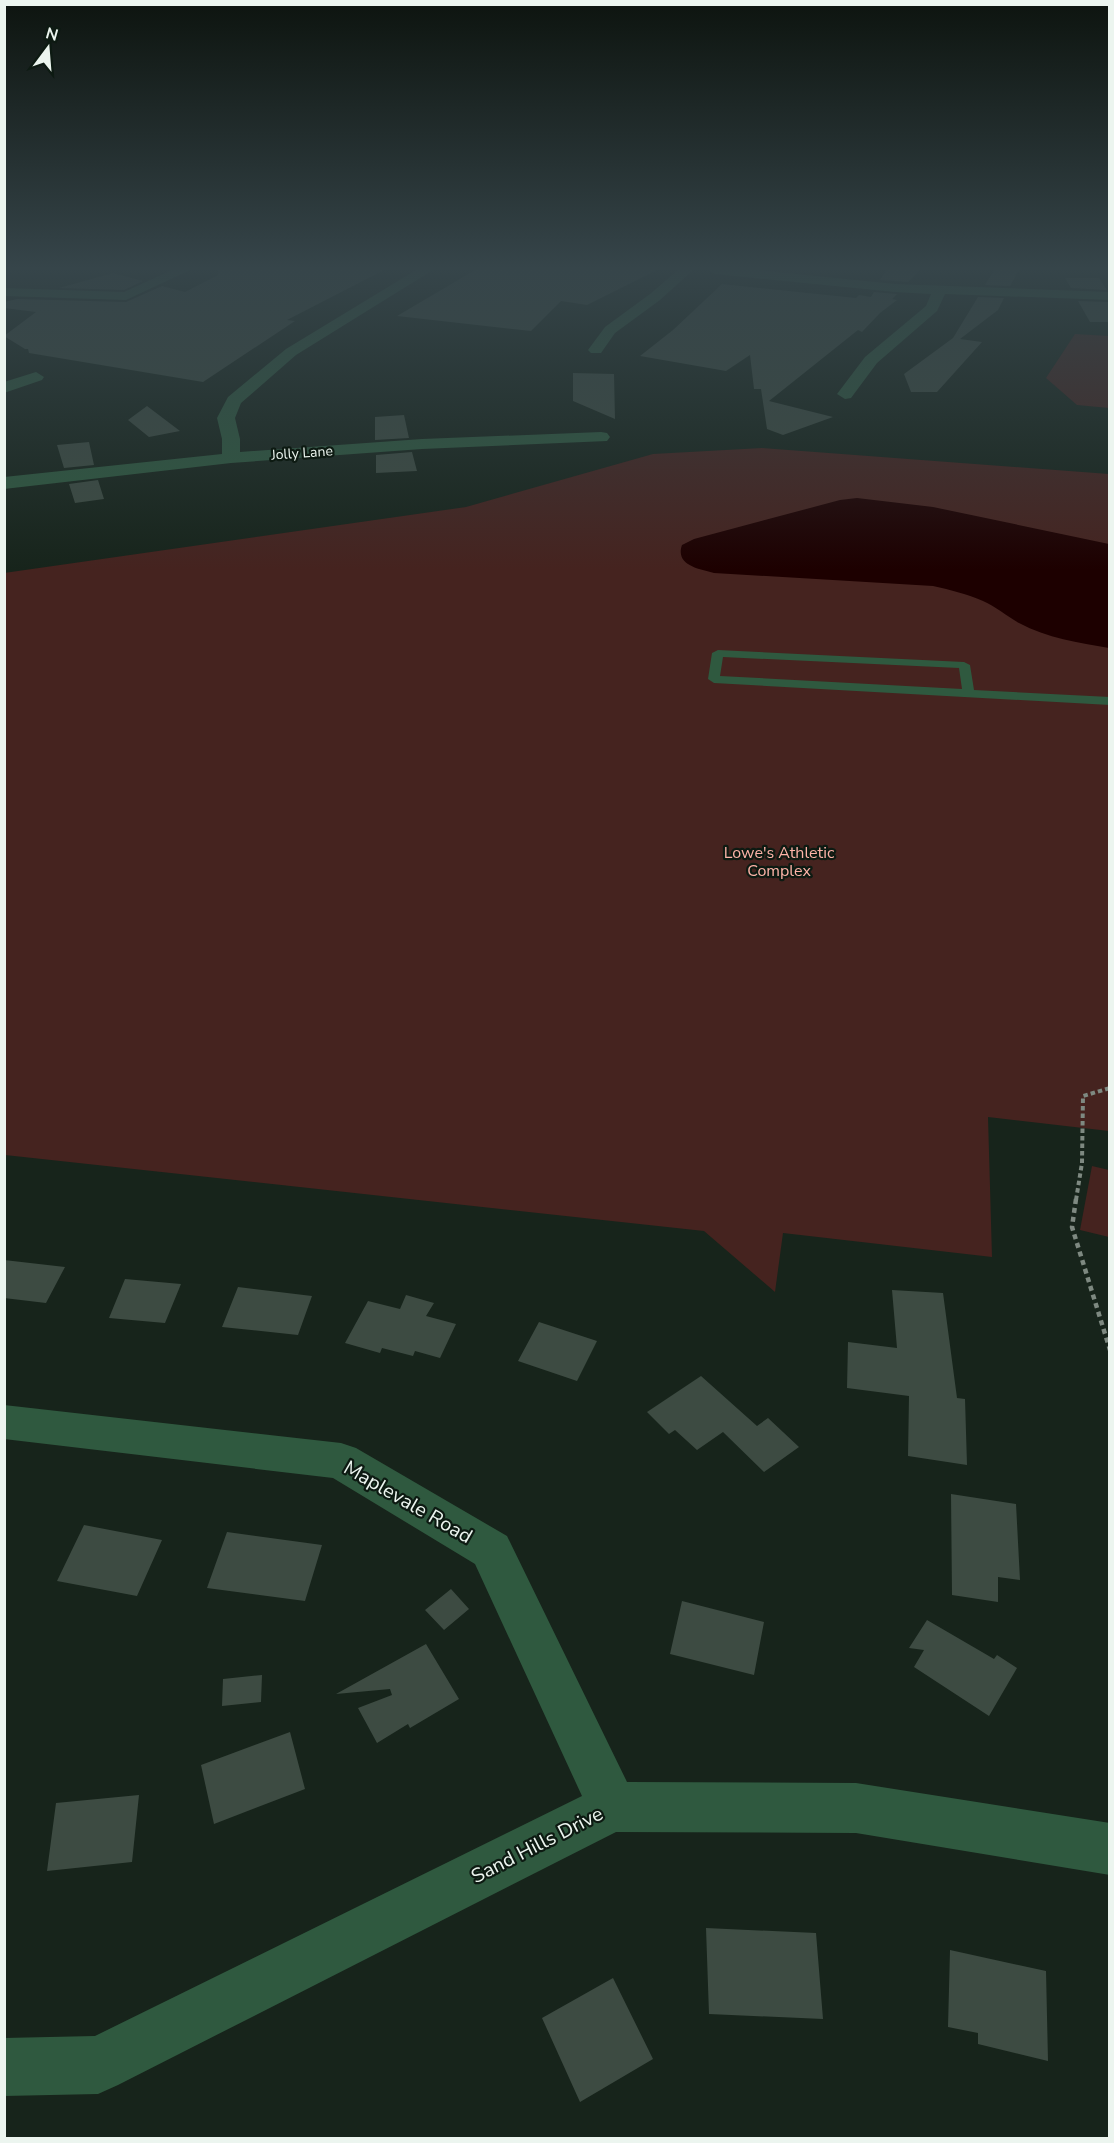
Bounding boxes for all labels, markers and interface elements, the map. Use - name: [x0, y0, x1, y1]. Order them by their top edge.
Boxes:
- north arrow: [18, 18, 78, 78]
- text: N: [43, 22, 61, 47]
- street label: Jolly Lane: [270, 441, 333, 465]
- park label: Lowe's Athletic Complex: [724, 842, 835, 882]
- street label: Maplevale Road: [339, 1454, 477, 1550]
- street label: Sand Hills Drive: [466, 1800, 608, 1890]

